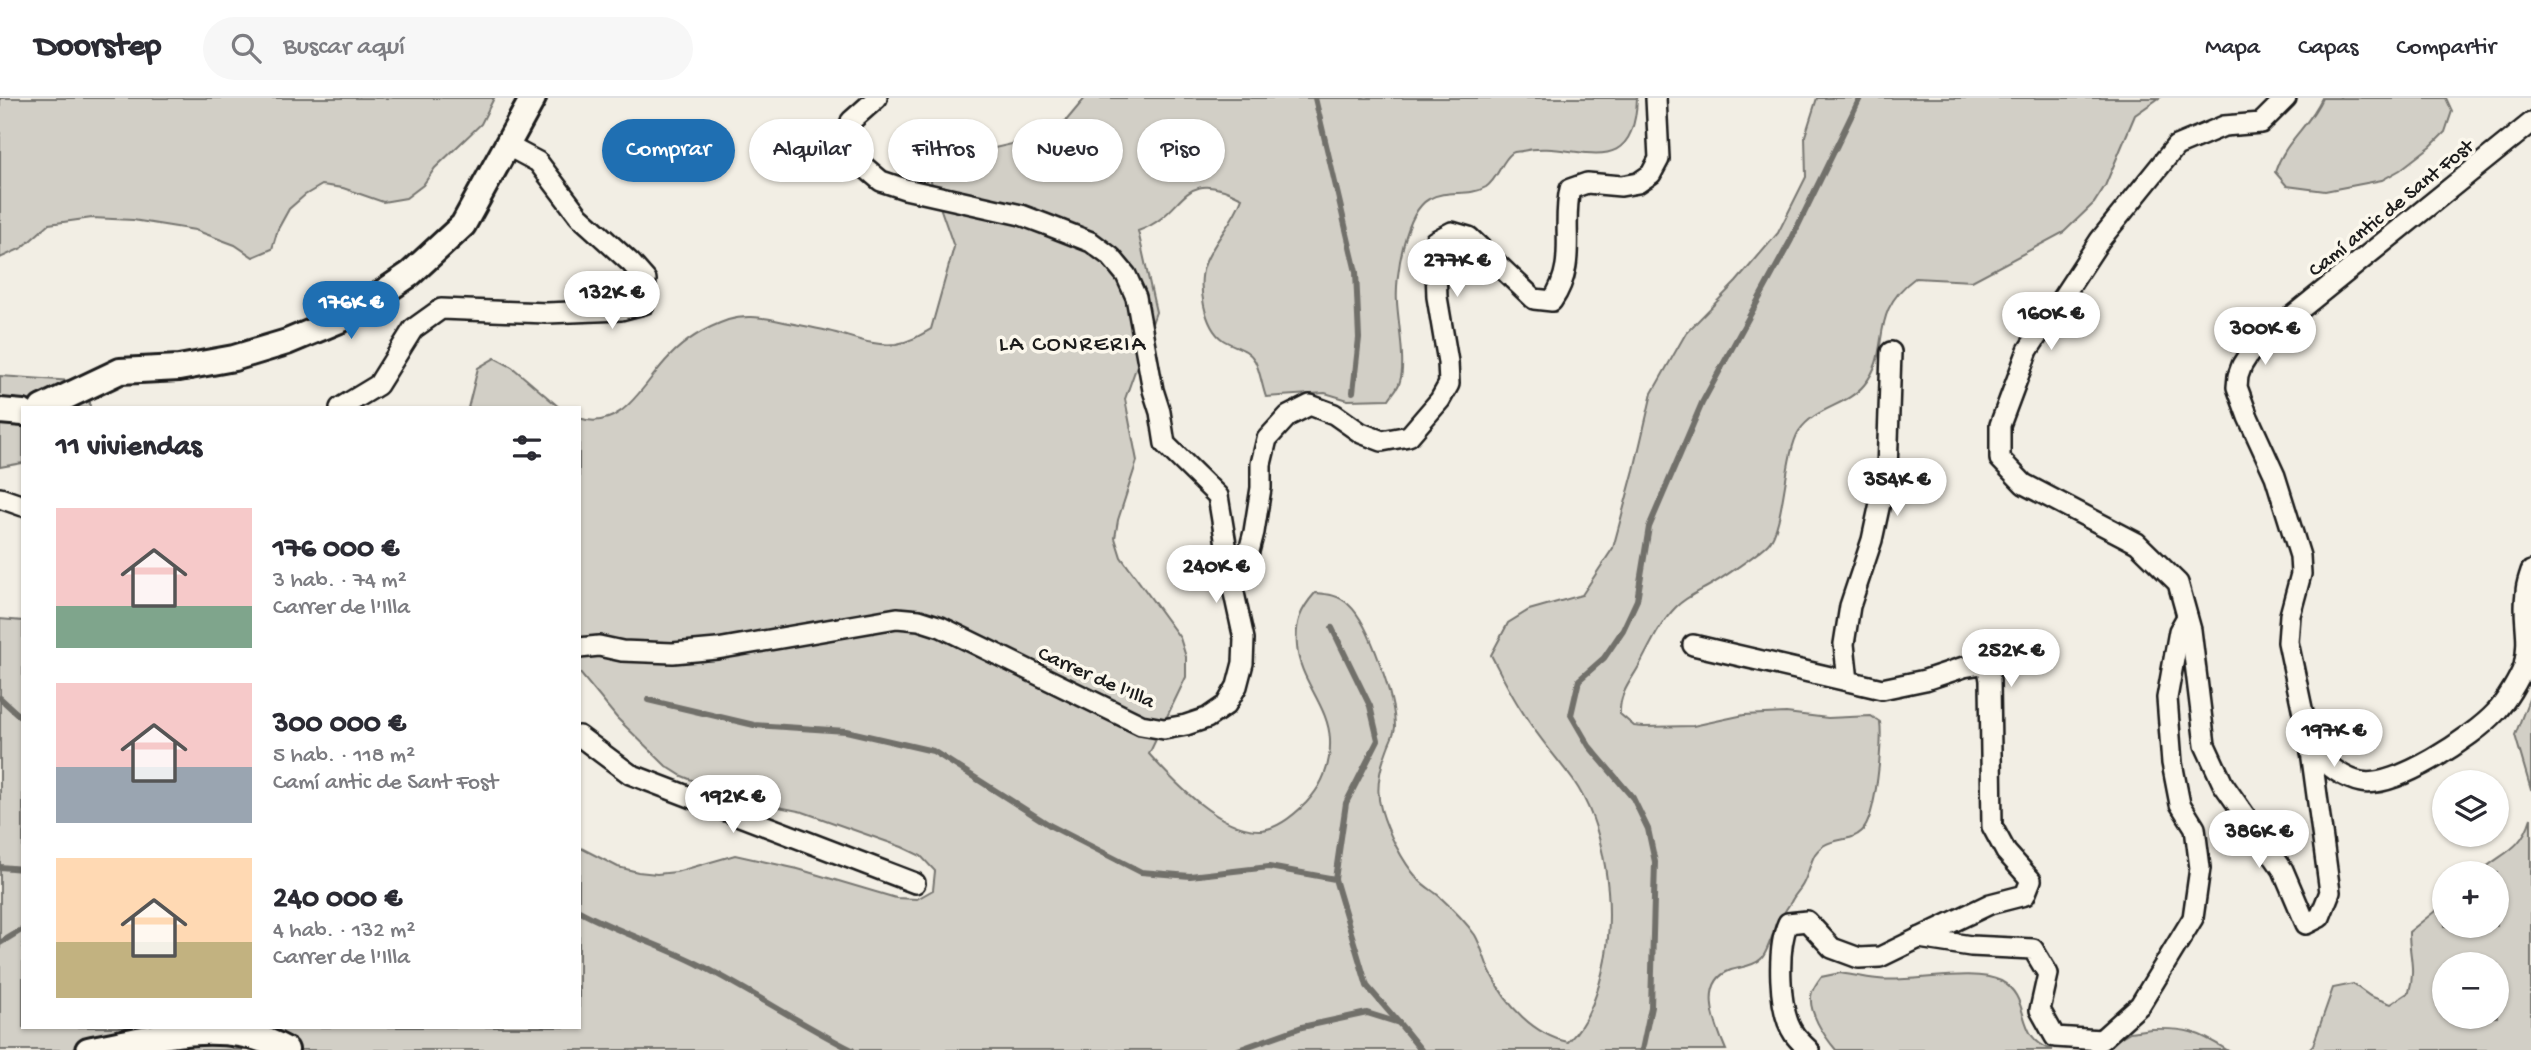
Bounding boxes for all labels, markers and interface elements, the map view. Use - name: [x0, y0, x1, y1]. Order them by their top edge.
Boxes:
- search box: [203, 17, 693, 80]
- text: Doorstep: [35, 29, 161, 67]
- icon: search: [227, 29, 265, 67]
- text: Buscar aquí: [283, 33, 405, 64]
- text: Mapa: [2205, 34, 2260, 63]
- text: Capas: [2298, 34, 2358, 63]
- text: Compartir: [2396, 34, 2496, 63]
- chip: Comprar: [602, 119, 735, 182]
- chip: Alquilar: [749, 119, 874, 182]
- chip: Filtros: [888, 119, 998, 182]
- chip: Nuevo: [1012, 119, 1123, 182]
- chip: Piso: [1137, 119, 1225, 182]
- street label: Camí antic de Sant Fost: [2305, 134, 2482, 284]
- pin: 277K €: [1400, 240, 1514, 299]
- text: 277K €: [1423, 248, 1491, 275]
- pin: 132K €: [555, 272, 669, 331]
- text: 132K €: [580, 280, 644, 307]
- pin: 176K €: [294, 282, 408, 341]
- text: 176K €: [319, 290, 383, 317]
- pin: 160K €: [1994, 292, 2108, 352]
- text: 160K €: [2018, 301, 2084, 328]
- pin: 300K €: [2208, 308, 2322, 367]
- text: 300K €: [2230, 316, 2300, 343]
- district label: LA CONRERIA: [999, 332, 1147, 359]
- icon: filters: [508, 429, 546, 467]
- text: 11 viviendas: [56, 431, 202, 466]
- pin: 354K €: [1840, 458, 1954, 518]
- text: 354K €: [1864, 467, 1930, 494]
- text: 176 000 €: [273, 533, 399, 568]
- icon: home: [112, 536, 196, 620]
- pin: 240K €: [1159, 546, 1273, 605]
- text: 240K €: [1182, 554, 1250, 581]
- text: 3 hab. · 74 m²: [273, 568, 407, 595]
- text: Carrer de l'Illa: [273, 595, 410, 622]
- pin: 252K €: [1954, 630, 2068, 689]
- text: 252K €: [1978, 638, 2044, 665]
- street label: Carrer de l'Illa: [1033, 642, 1159, 717]
- text: 300 000 €: [273, 708, 406, 743]
- pin: 197K €: [2277, 710, 2391, 769]
- icon: home: [112, 711, 196, 795]
- text: 197K €: [2302, 718, 2366, 745]
- text: 5 hab. · 118 m²: [273, 743, 415, 770]
- text: Camí antic de Sant Fost: [273, 770, 498, 797]
- map controls: [2432, 770, 2509, 1029]
- button: layers: [2432, 770, 2509, 847]
- pin: 192K €: [676, 776, 790, 835]
- text: 192K €: [701, 784, 765, 811]
- pin: 386K €: [2202, 810, 2316, 870]
- text: 386K €: [2225, 819, 2293, 846]
- button: +: [2432, 861, 2509, 938]
- text: 240 000 €: [273, 883, 402, 918]
- icon: home: [112, 886, 196, 970]
- text: 4 hab. · 132 m²: [273, 918, 415, 945]
- text: Carrer de l'Illa: [273, 945, 410, 972]
- button: −: [2432, 952, 2509, 1029]

